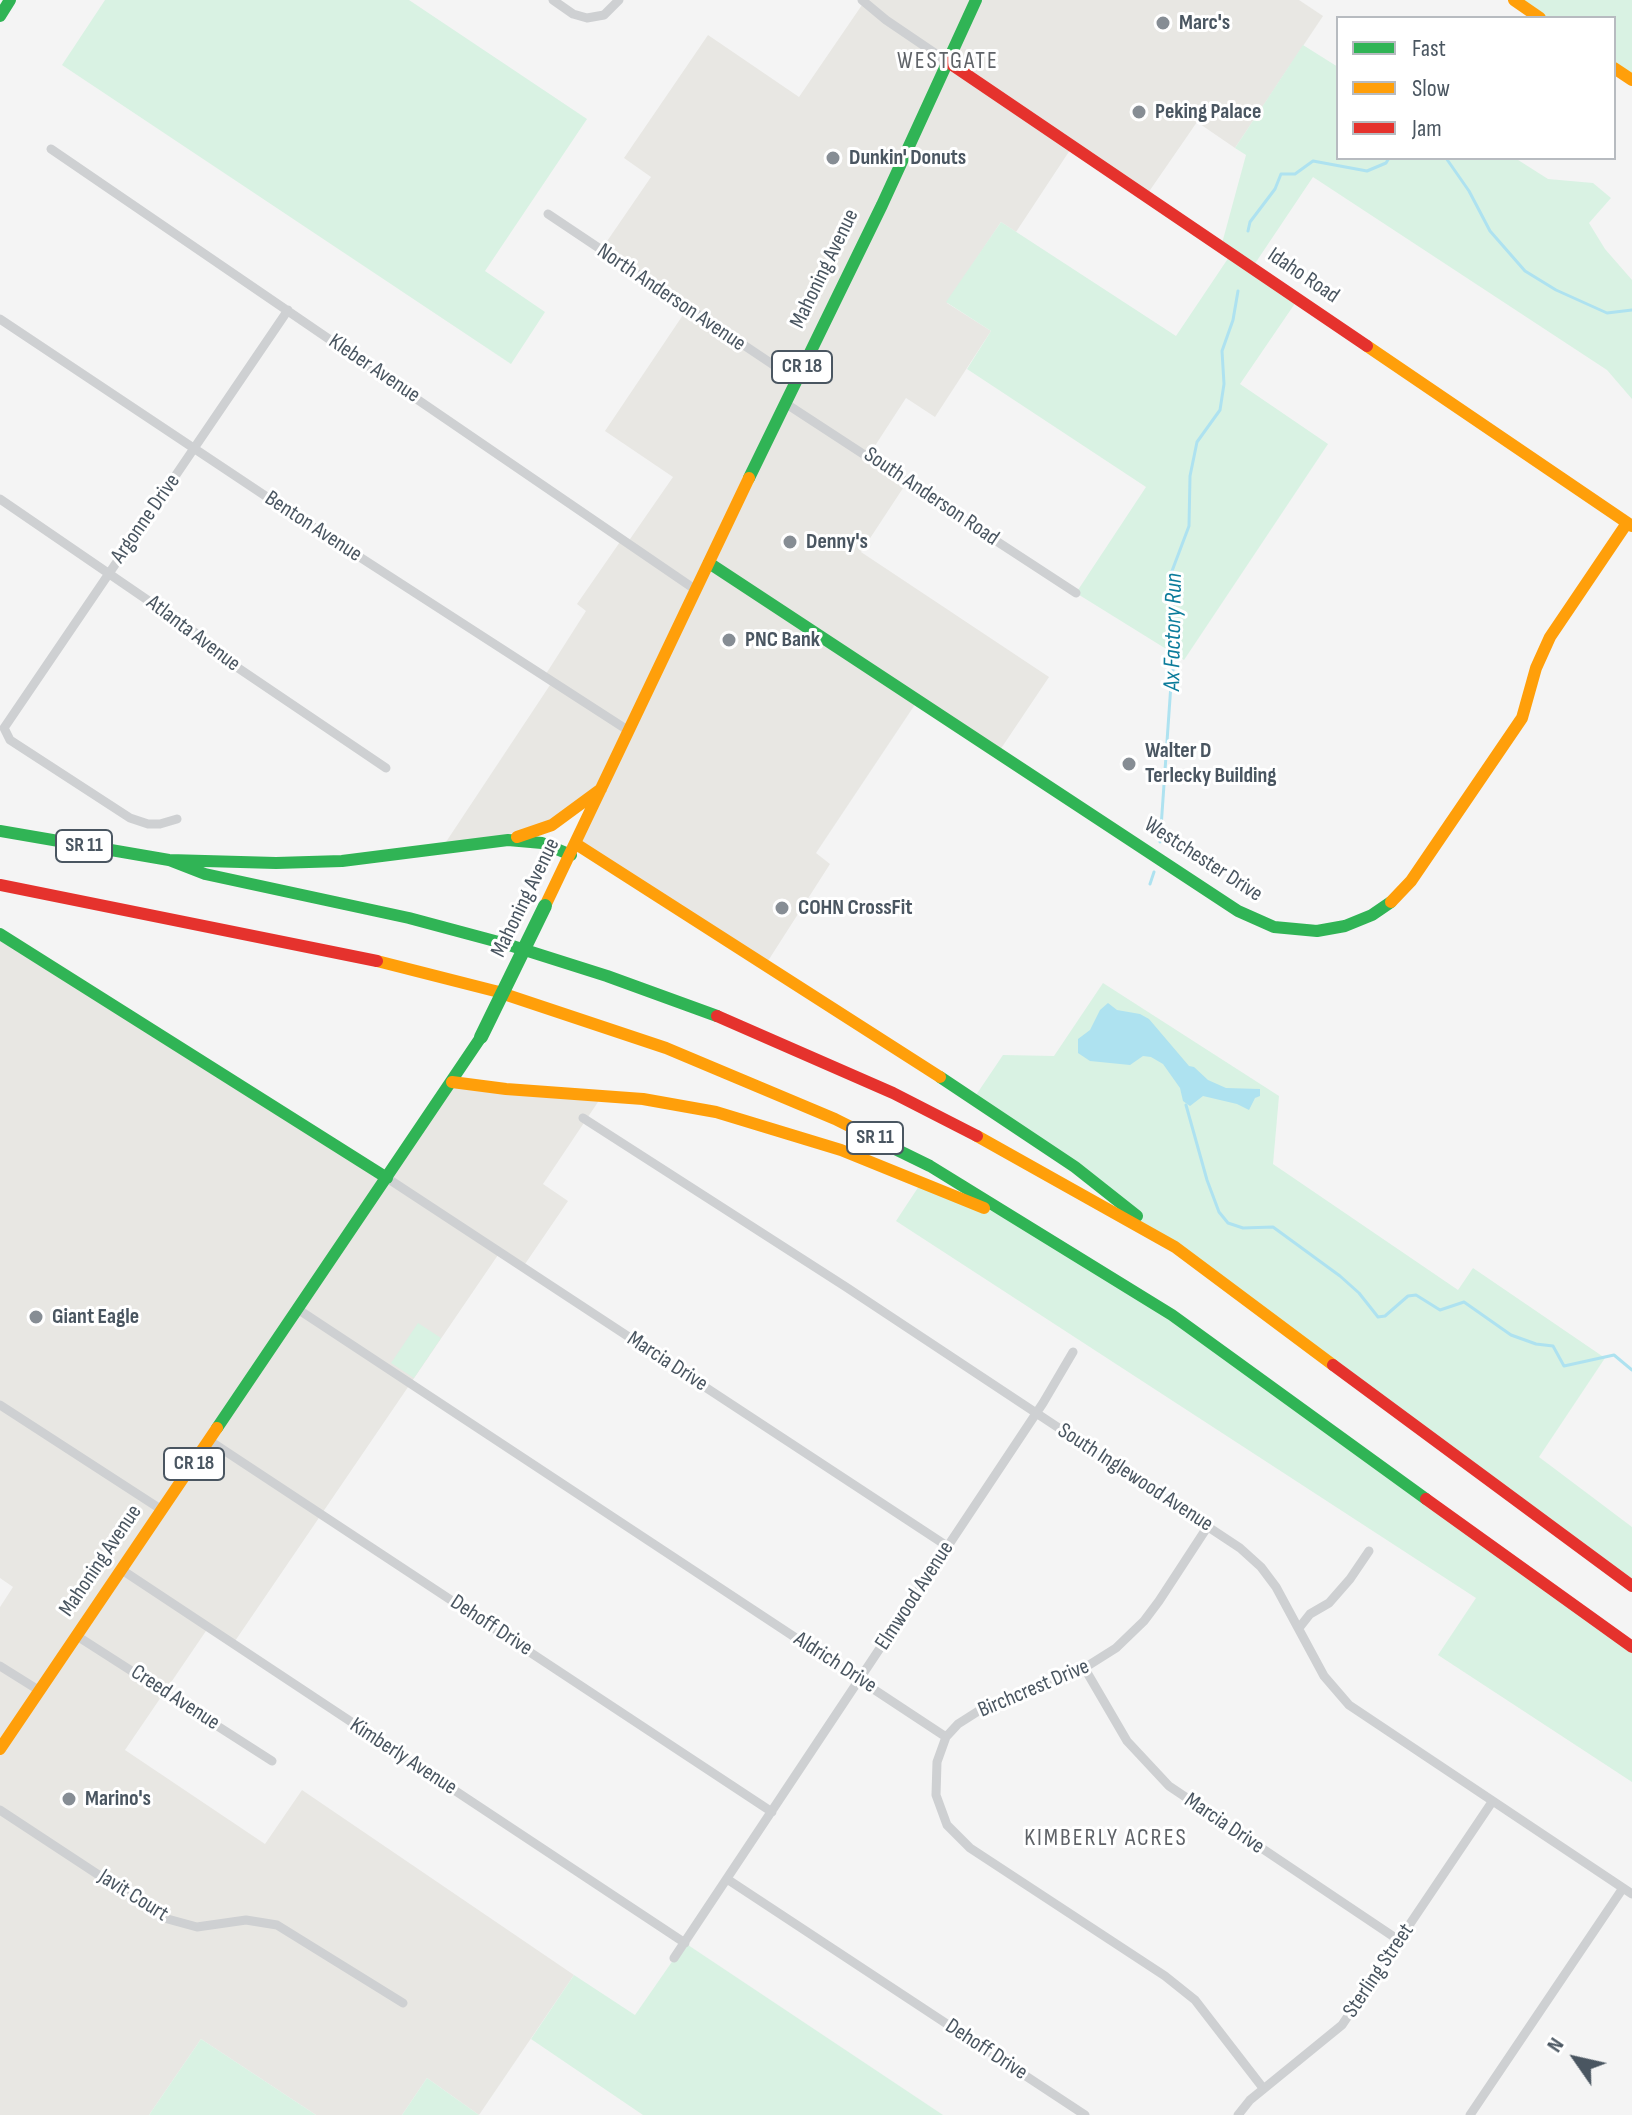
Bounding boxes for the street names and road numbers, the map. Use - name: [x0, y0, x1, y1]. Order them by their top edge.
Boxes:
- street label: Mahoning Avenue: [785, 205, 865, 333]
- street label: North Anderson Avenue: [592, 239, 750, 357]
- street label: Idaho Road: [1262, 242, 1344, 310]
- street label: Kleber Avenue: [323, 329, 425, 409]
- road number: CR 18: [772, 351, 832, 383]
- street label: South Anderson Road: [858, 442, 1004, 552]
- street label: Argonne Drive: [106, 469, 186, 569]
- street label: Benton Avenue: [259, 486, 367, 568]
- street label: Atlanta Avenue: [141, 590, 245, 678]
- street label: Westchester Drive: [1139, 812, 1267, 908]
- road number: SR 11: [56, 830, 112, 862]
- street label: Mahoning Avenue: [486, 834, 566, 962]
- road number: SR 11: [847, 1122, 903, 1154]
- street label: Marcia Drive: [622, 1326, 712, 1398]
- street label: South Inglewood Avenue: [1052, 1418, 1218, 1538]
- road number: CR 18: [164, 1448, 224, 1480]
- street label: Mahoning Avenue: [54, 1500, 148, 1622]
- street label: Elmwood Avenue: [870, 1537, 960, 1655]
- street label: Dehoff Drive: [445, 1590, 537, 1662]
- street label: Aldrich Drive: [789, 1626, 881, 1700]
- street label: Birchcrest Drive: [975, 1654, 1093, 1724]
- street label: Creed Avenue: [126, 1660, 224, 1736]
- street label: Kimberly Avenue: [344, 1713, 462, 1801]
- street label: Marcia Drive: [1179, 1788, 1269, 1860]
- street label: Javit Court: [93, 1864, 173, 1928]
- street label: Sterling Street: [1338, 1919, 1420, 2023]
- street label: Dehoff Drive: [940, 2014, 1032, 2086]

